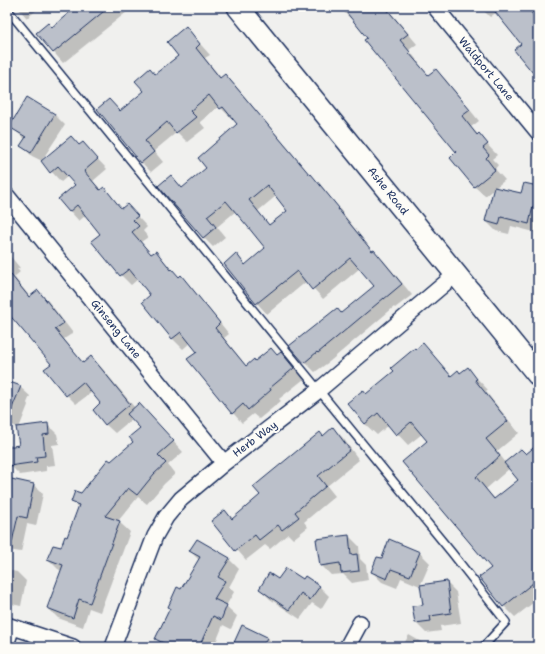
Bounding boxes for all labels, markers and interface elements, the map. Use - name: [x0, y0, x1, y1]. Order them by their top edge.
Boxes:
- street label: Waldport Lane: [455, 34, 517, 104]
- street label: Ashe Road: [364, 164, 412, 218]
- street label: Ginseng Lane: [87, 296, 145, 362]
- street label: Herb Way: [230, 417, 280, 461]

